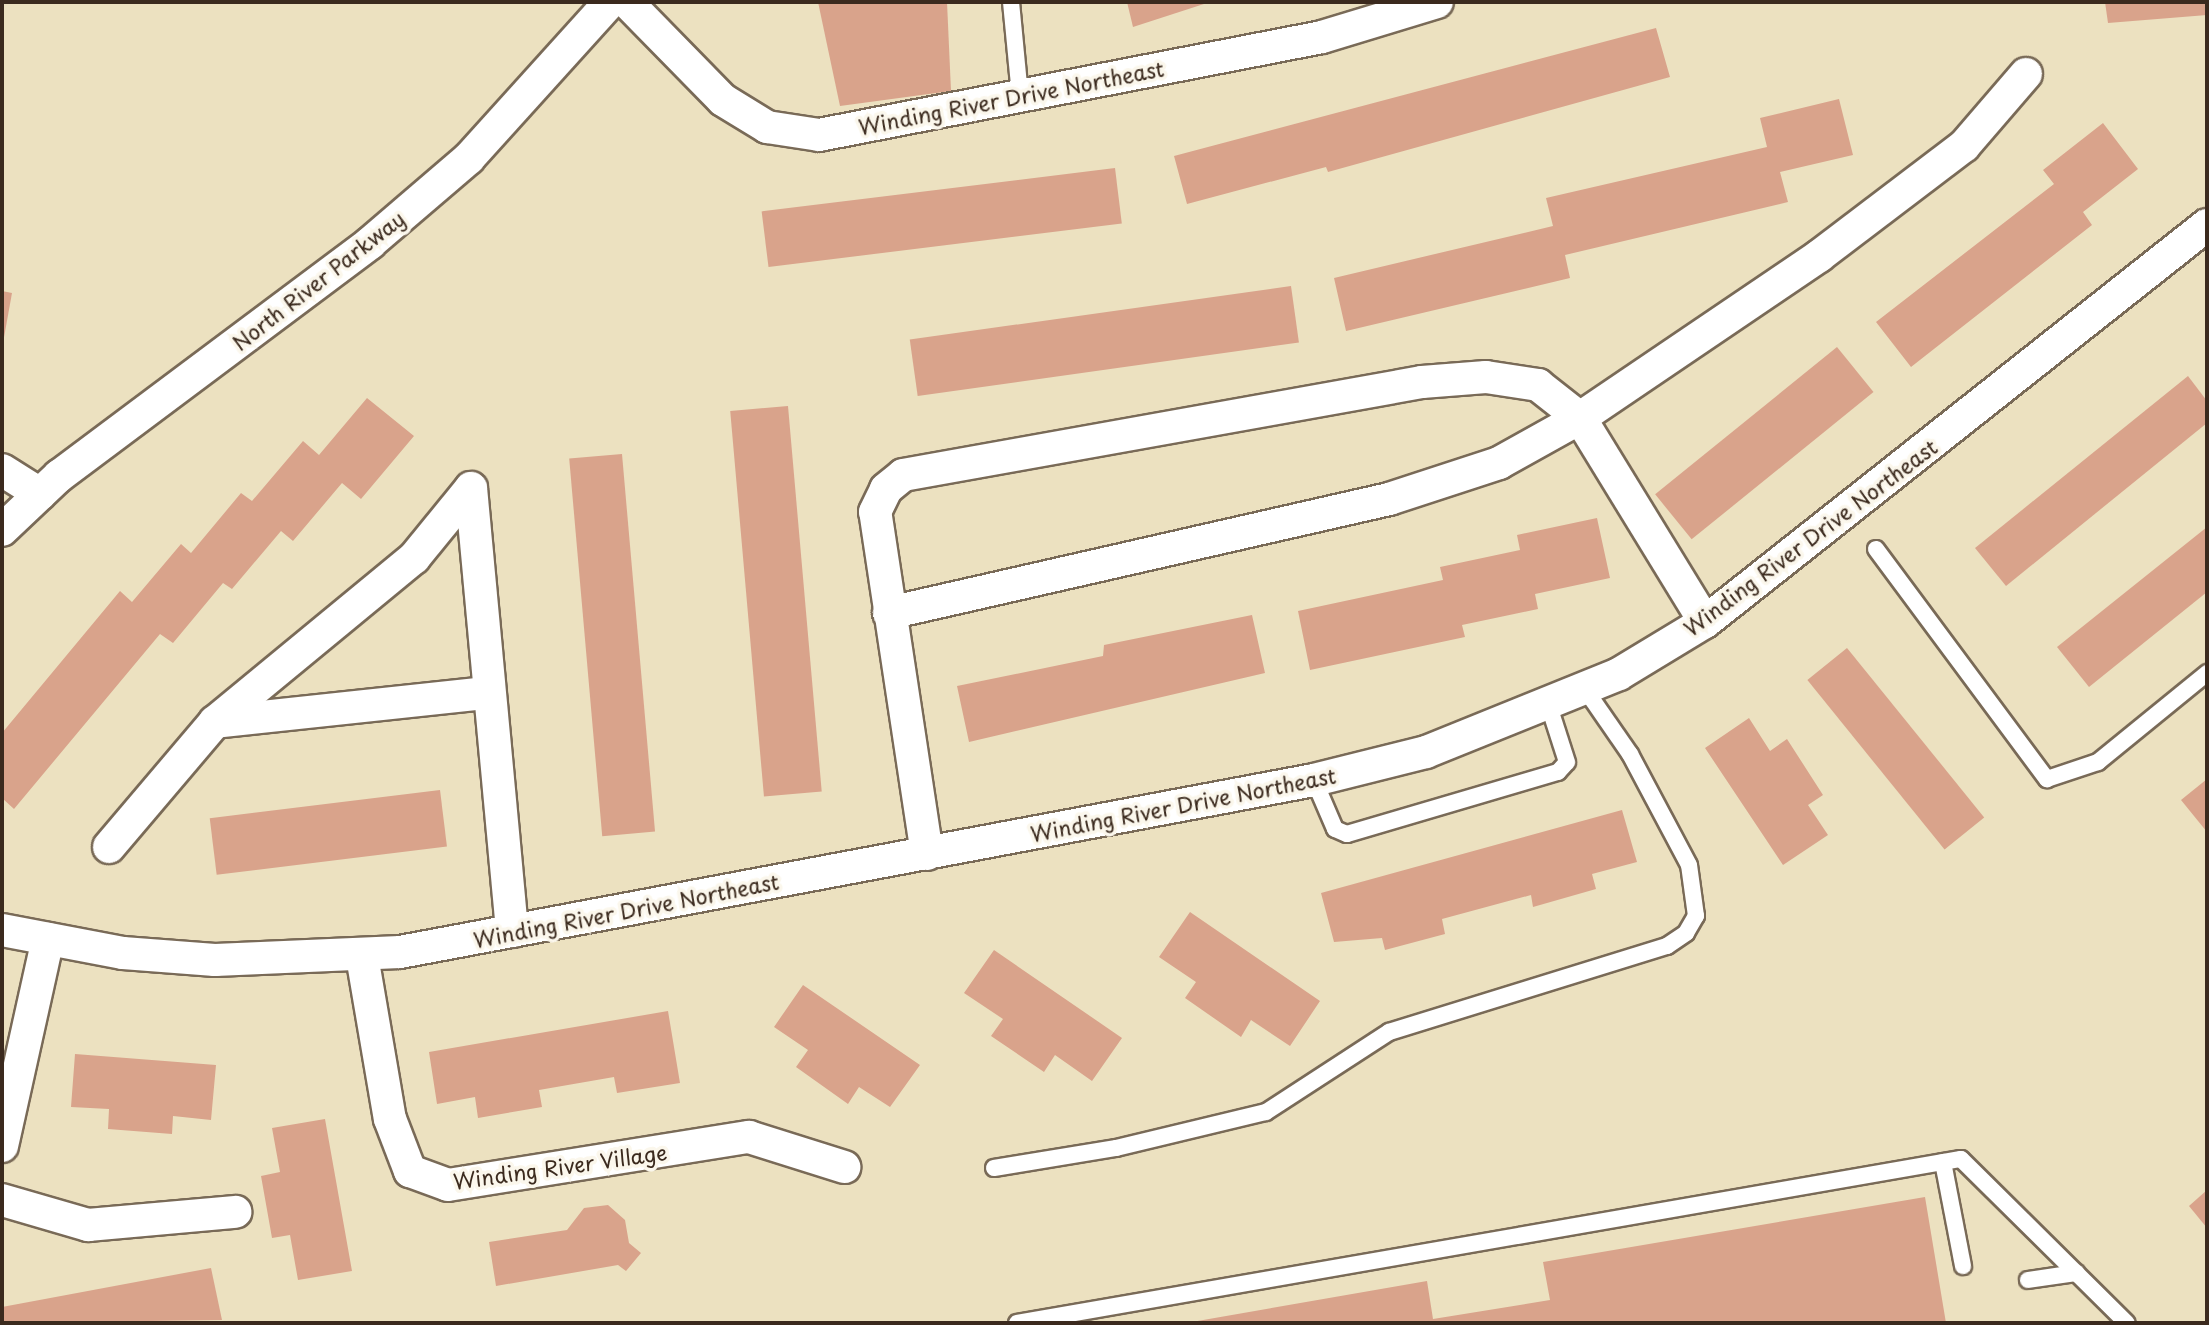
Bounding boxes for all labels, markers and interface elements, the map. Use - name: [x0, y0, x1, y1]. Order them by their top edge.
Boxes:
- street label: Winding River Drive Northeast: [856, 55, 1166, 139]
- street label: North River Parkway: [226, 205, 410, 355]
- street label: Winding River Drive Northeast: [1678, 433, 1942, 641]
- street label: Winding River Drive Northeast: [1028, 762, 1338, 846]
- street label: Winding River Drive Northeast: [471, 868, 781, 952]
- street label: Winding River Village: [451, 1138, 669, 1194]

